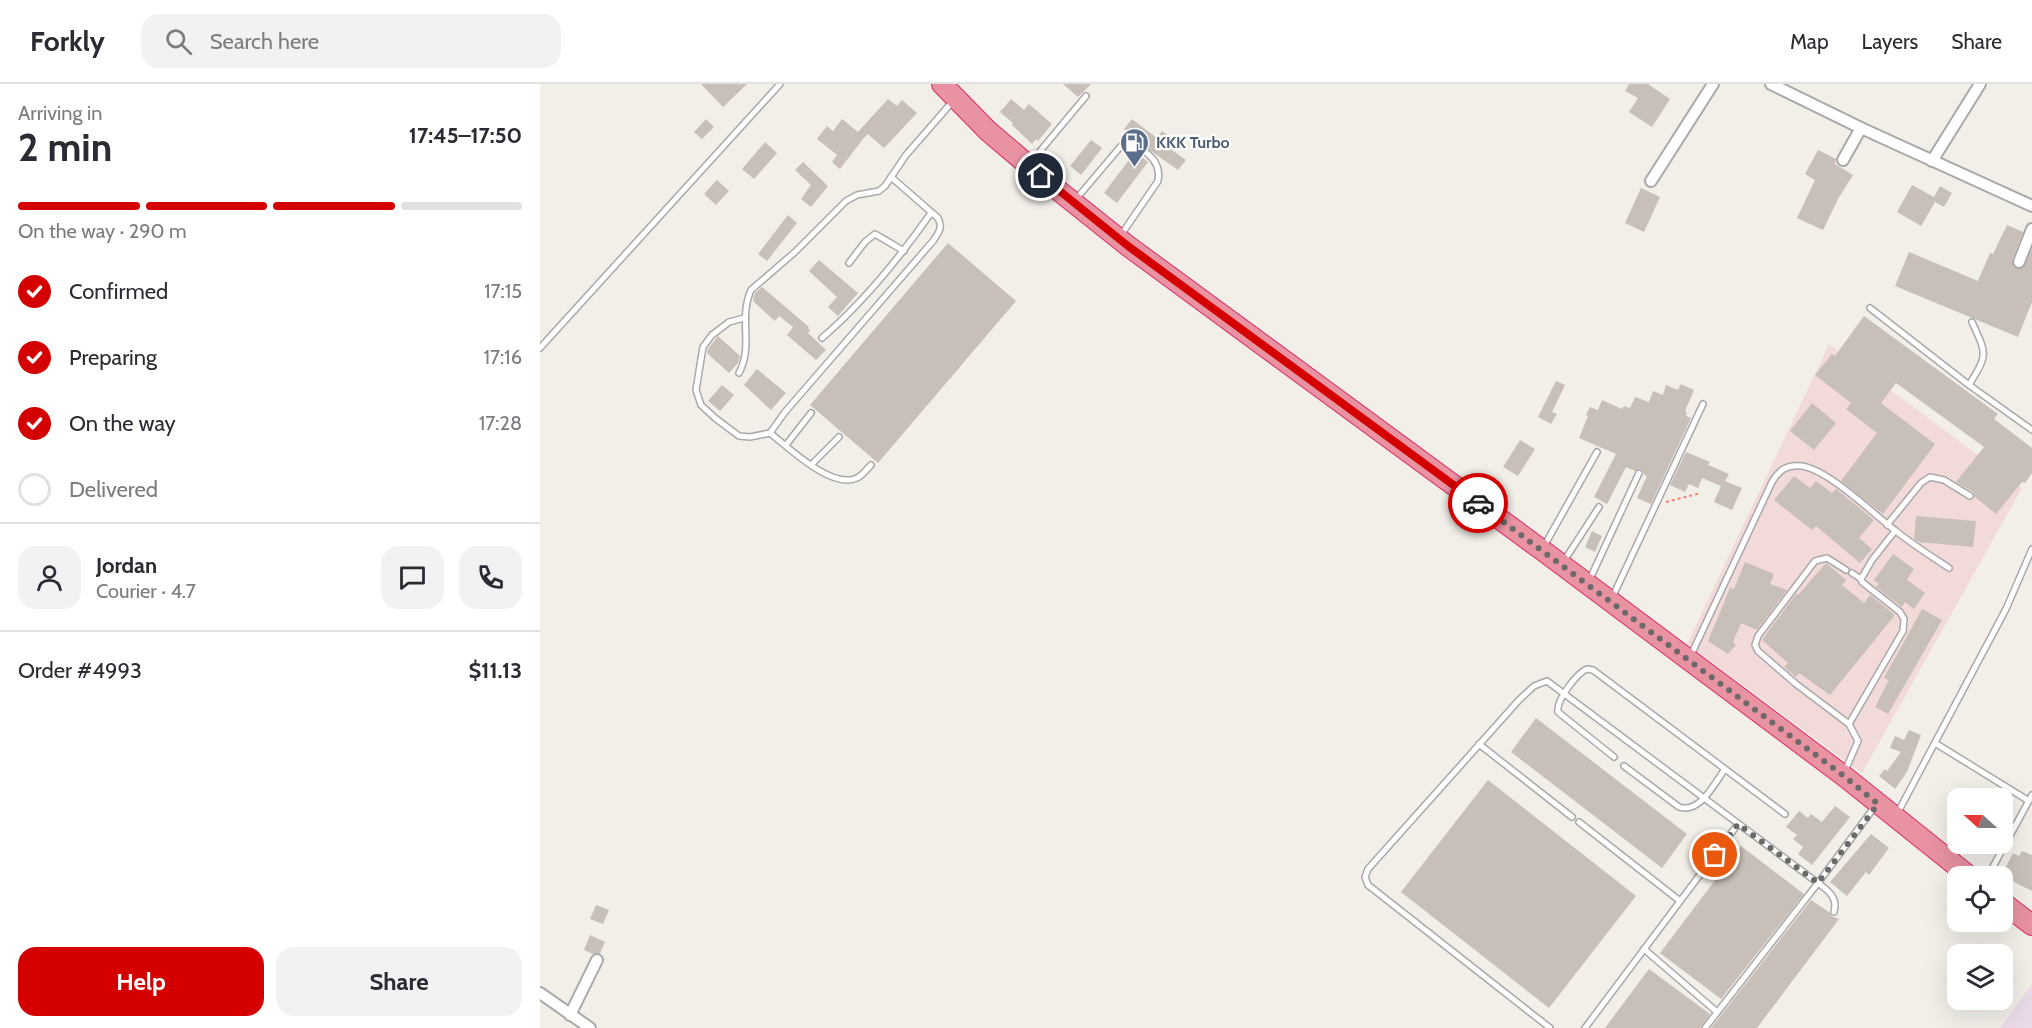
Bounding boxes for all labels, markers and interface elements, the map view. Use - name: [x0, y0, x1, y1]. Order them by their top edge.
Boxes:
- search box: [141, 14, 561, 68]
- text: Forkly: [30, 24, 105, 58]
- icon: search: [162, 25, 195, 58]
- text: Search here: [210, 28, 319, 55]
- text: Map: [1790, 29, 1829, 54]
- text: Layers: [1862, 29, 1918, 54]
- text: Share: [1951, 29, 2002, 54]
- text: Arriving in: [18, 101, 102, 125]
- text: 17:45–17:50: [409, 122, 522, 149]
- text: 2 min: [18, 123, 112, 171]
- fuel station icon: KKK Turbo: [1119, 126, 1151, 168]
- place label: KKK Turbo: [1156, 133, 1230, 152]
- pin: [1015, 150, 1066, 201]
- icon: home: [1024, 159, 1057, 192]
- text: On the way · 290 m: [18, 219, 187, 243]
- icon: check: [18, 275, 51, 308]
- text: Confirmed: [69, 278, 168, 305]
- text: 17:15: [484, 279, 522, 303]
- icon: check: [18, 341, 51, 374]
- text: Preparing: [69, 344, 157, 371]
- text: 17:16: [483, 345, 522, 369]
- icon: check: [18, 407, 51, 440]
- text: On the way: [69, 410, 176, 437]
- text: 17:28: [479, 411, 522, 435]
- courier: [1448, 473, 1508, 533]
- text: Delivered: [69, 476, 158, 503]
- icon: car: [1462, 487, 1495, 520]
- button: person: [18, 546, 81, 609]
- button: chat: [381, 546, 444, 609]
- button: phone: [459, 546, 522, 609]
- text: Jordan: [96, 552, 157, 579]
- text: Courier · 4.7: [96, 579, 196, 603]
- text: Order #4993: [18, 657, 142, 684]
- text: $11.13: [469, 657, 522, 684]
- north arrow: [1947, 788, 2013, 854]
- map controls: [1947, 788, 2013, 1010]
- pin: [1689, 829, 1740, 880]
- icon: bag: [1698, 838, 1731, 871]
- button: locate: [1947, 866, 2013, 932]
- button: layers: [1947, 944, 2013, 1010]
- button: Help: [18, 947, 264, 1016]
- button: Share: [276, 947, 522, 1016]

